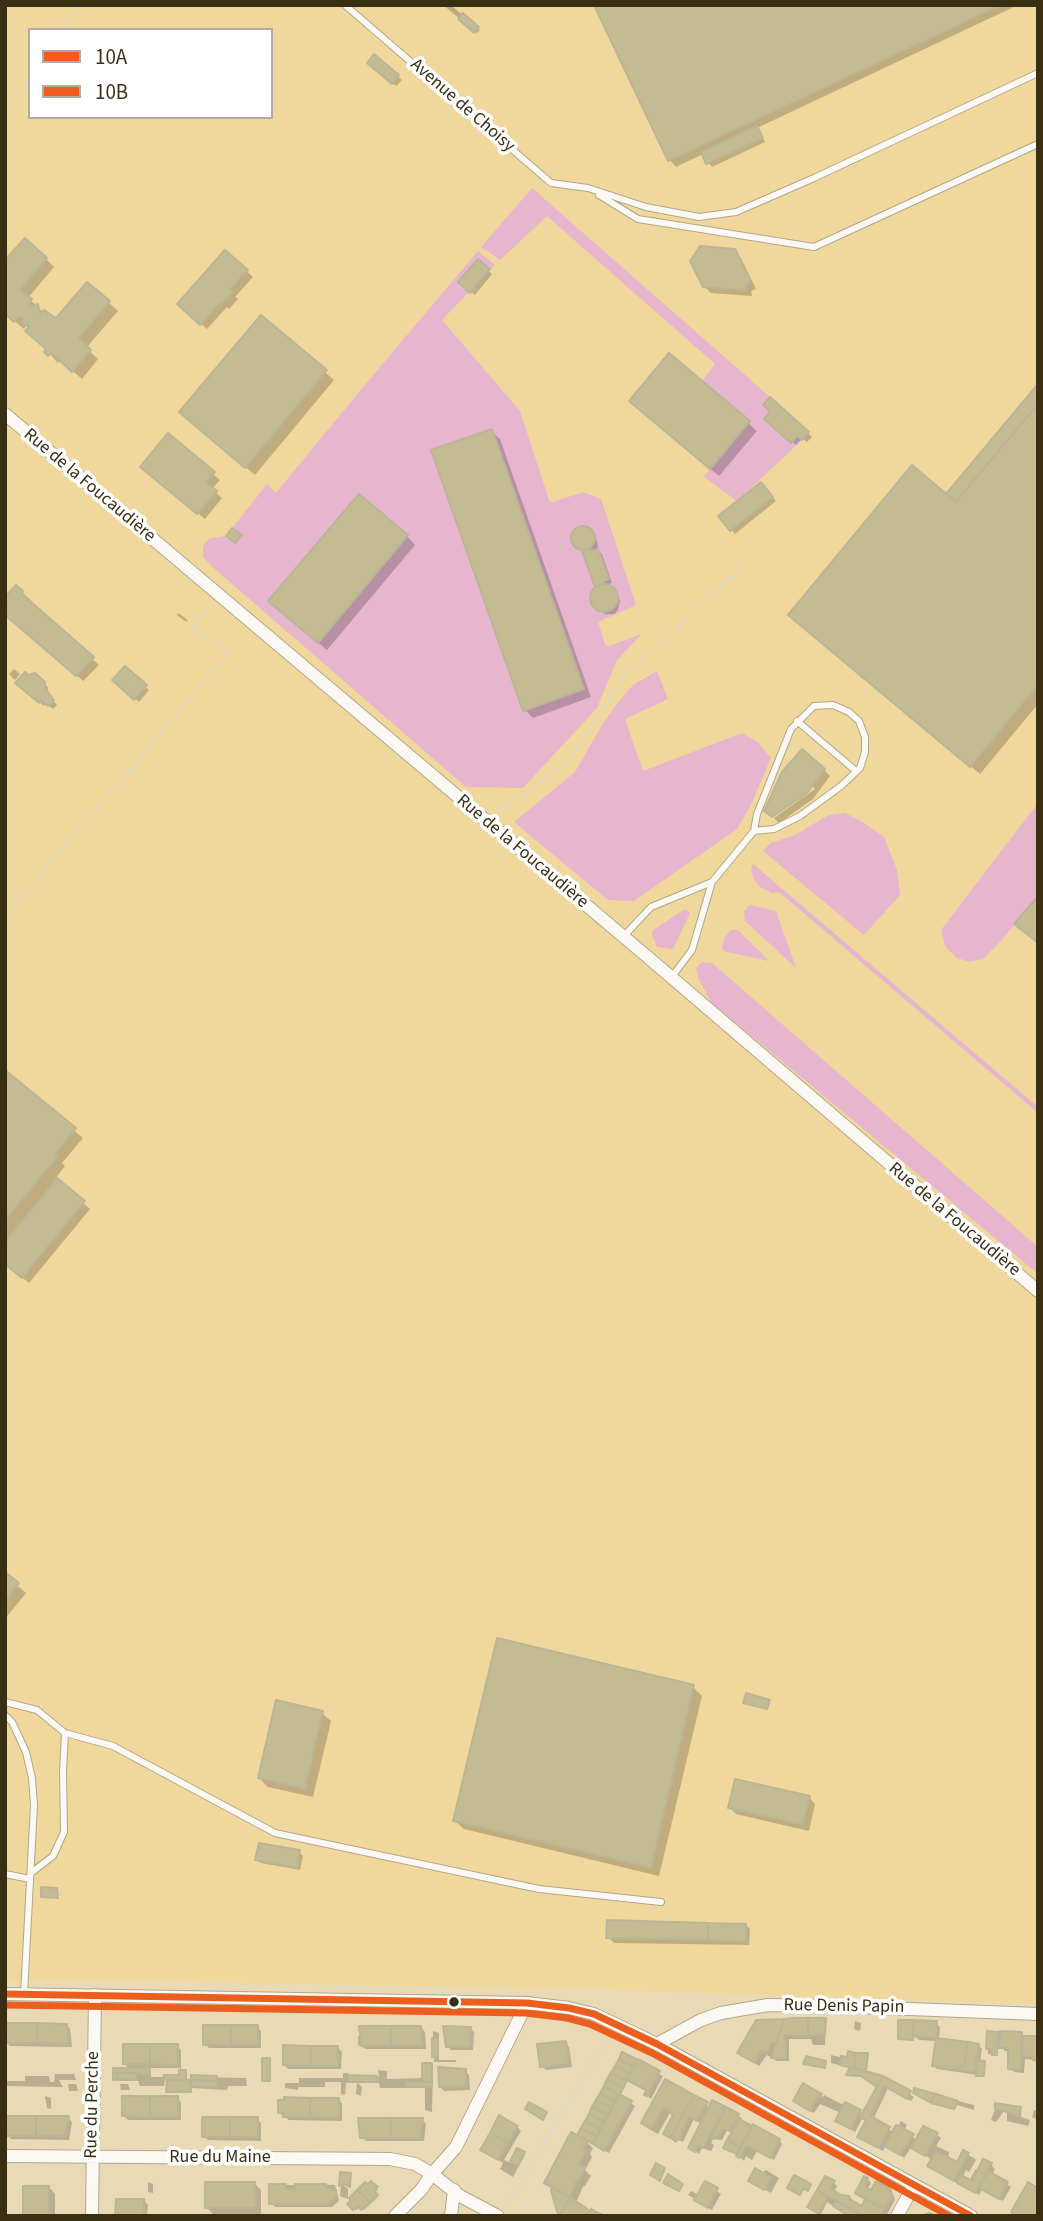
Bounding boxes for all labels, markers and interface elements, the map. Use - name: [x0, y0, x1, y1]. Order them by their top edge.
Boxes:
- legend: [28, 28, 273, 119]
- text: 10A: [95, 42, 127, 72]
- street label: Avenue de Choisy: [405, 55, 519, 157]
- text: 10B: [95, 77, 128, 107]
- street label: Rue de la Foucaudière: [19, 424, 159, 548]
- street label: Rue de la Foucaudière: [452, 790, 592, 914]
- street label: Rue de la Foucaudière: [884, 1158, 1024, 1282]
- unlabelled marker: [447, 1995, 461, 2009]
- street label: Rue Denis Papin: [783, 1995, 905, 2019]
- street label: Rue du Perche: [81, 2051, 105, 2159]
- street label: Rue du Maine: [169, 2147, 271, 2169]

